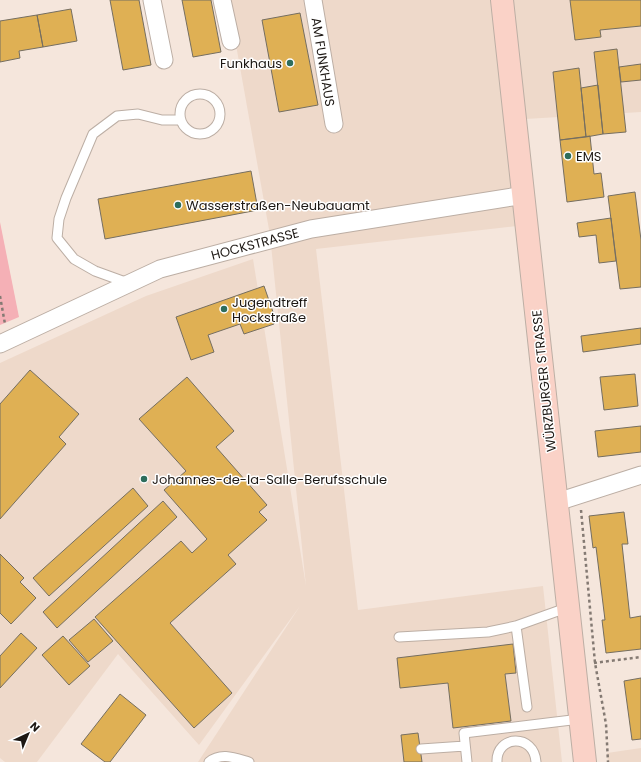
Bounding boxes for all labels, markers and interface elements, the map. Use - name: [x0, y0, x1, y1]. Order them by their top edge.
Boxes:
- street label: AM FUNKHAUS: [307, 16, 339, 108]
- place label: Funkhaus: [220, 54, 282, 73]
- marker: Funkhaus: [285, 58, 295, 68]
- place label: EMS: [576, 147, 602, 166]
- marker: EMS: [563, 151, 573, 161]
- place label: Wasserstraßen-Neubauamt: [186, 196, 370, 215]
- marker: Wasserstraßen-Neubauamt: [173, 200, 183, 210]
- street label: HOCKSTRASSE: [209, 223, 301, 265]
- place label: Jugendtreff Hockstraße: [232, 293, 307, 327]
- marker: Jugendtreff Hockstraße: [219, 304, 229, 314]
- street label: WÜRZBURGER STRASSE: [527, 309, 561, 453]
- place label: Johannes-de-la-Salle-Berufsschule: [152, 470, 387, 489]
- marker: Johannes-de-la-Salle-Berufsschule: [139, 474, 149, 484]
- north arrow: [8, 714, 48, 754]
- text: N: [26, 718, 43, 735]

